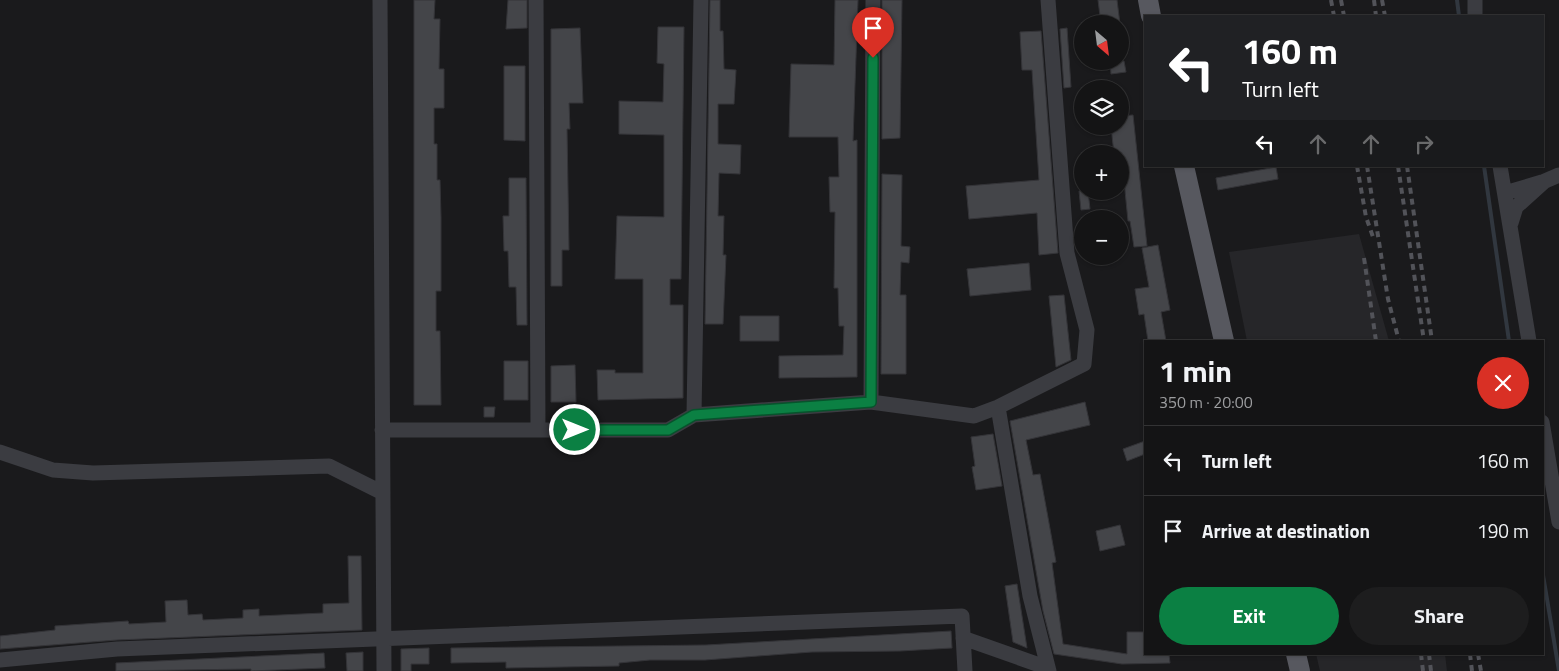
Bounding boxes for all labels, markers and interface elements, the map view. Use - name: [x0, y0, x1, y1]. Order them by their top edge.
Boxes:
- pin: [852, 7, 894, 58]
- icon: arrive: [859, 14, 887, 42]
- north arrow: [1074, 15, 1129, 70]
- map controls: [1074, 15, 1129, 265]
- text: 160 m: [1242, 24, 1338, 78]
- icon: left: [1159, 35, 1224, 100]
- text: Turn left: [1242, 72, 1319, 106]
- button: layers: [1074, 80, 1129, 135]
- icon: left: [1251, 130, 1279, 158]
- icon: ahead: [1304, 130, 1332, 158]
- icon: ahead: [1357, 130, 1385, 158]
- icon: right: [1410, 130, 1438, 158]
- button: +: [1074, 145, 1129, 200]
- button: −: [1074, 210, 1129, 265]
- text: 1 min: [1159, 348, 1232, 394]
- button: close: [1477, 357, 1529, 409]
- text: 350 m · 20:00: [1159, 390, 1253, 414]
- position arrow: [548, 403, 600, 455]
- text: Turn left: [1202, 446, 1272, 475]
- text: 160 m: [1477, 446, 1529, 475]
- icon: left: [1159, 447, 1187, 475]
- text: Arrive at destination: [1202, 516, 1370, 545]
- text: 190 m: [1477, 516, 1529, 545]
- icon: arrive: [1159, 517, 1187, 545]
- button: Exit: [1159, 587, 1339, 645]
- button: Share: [1349, 587, 1529, 645]

